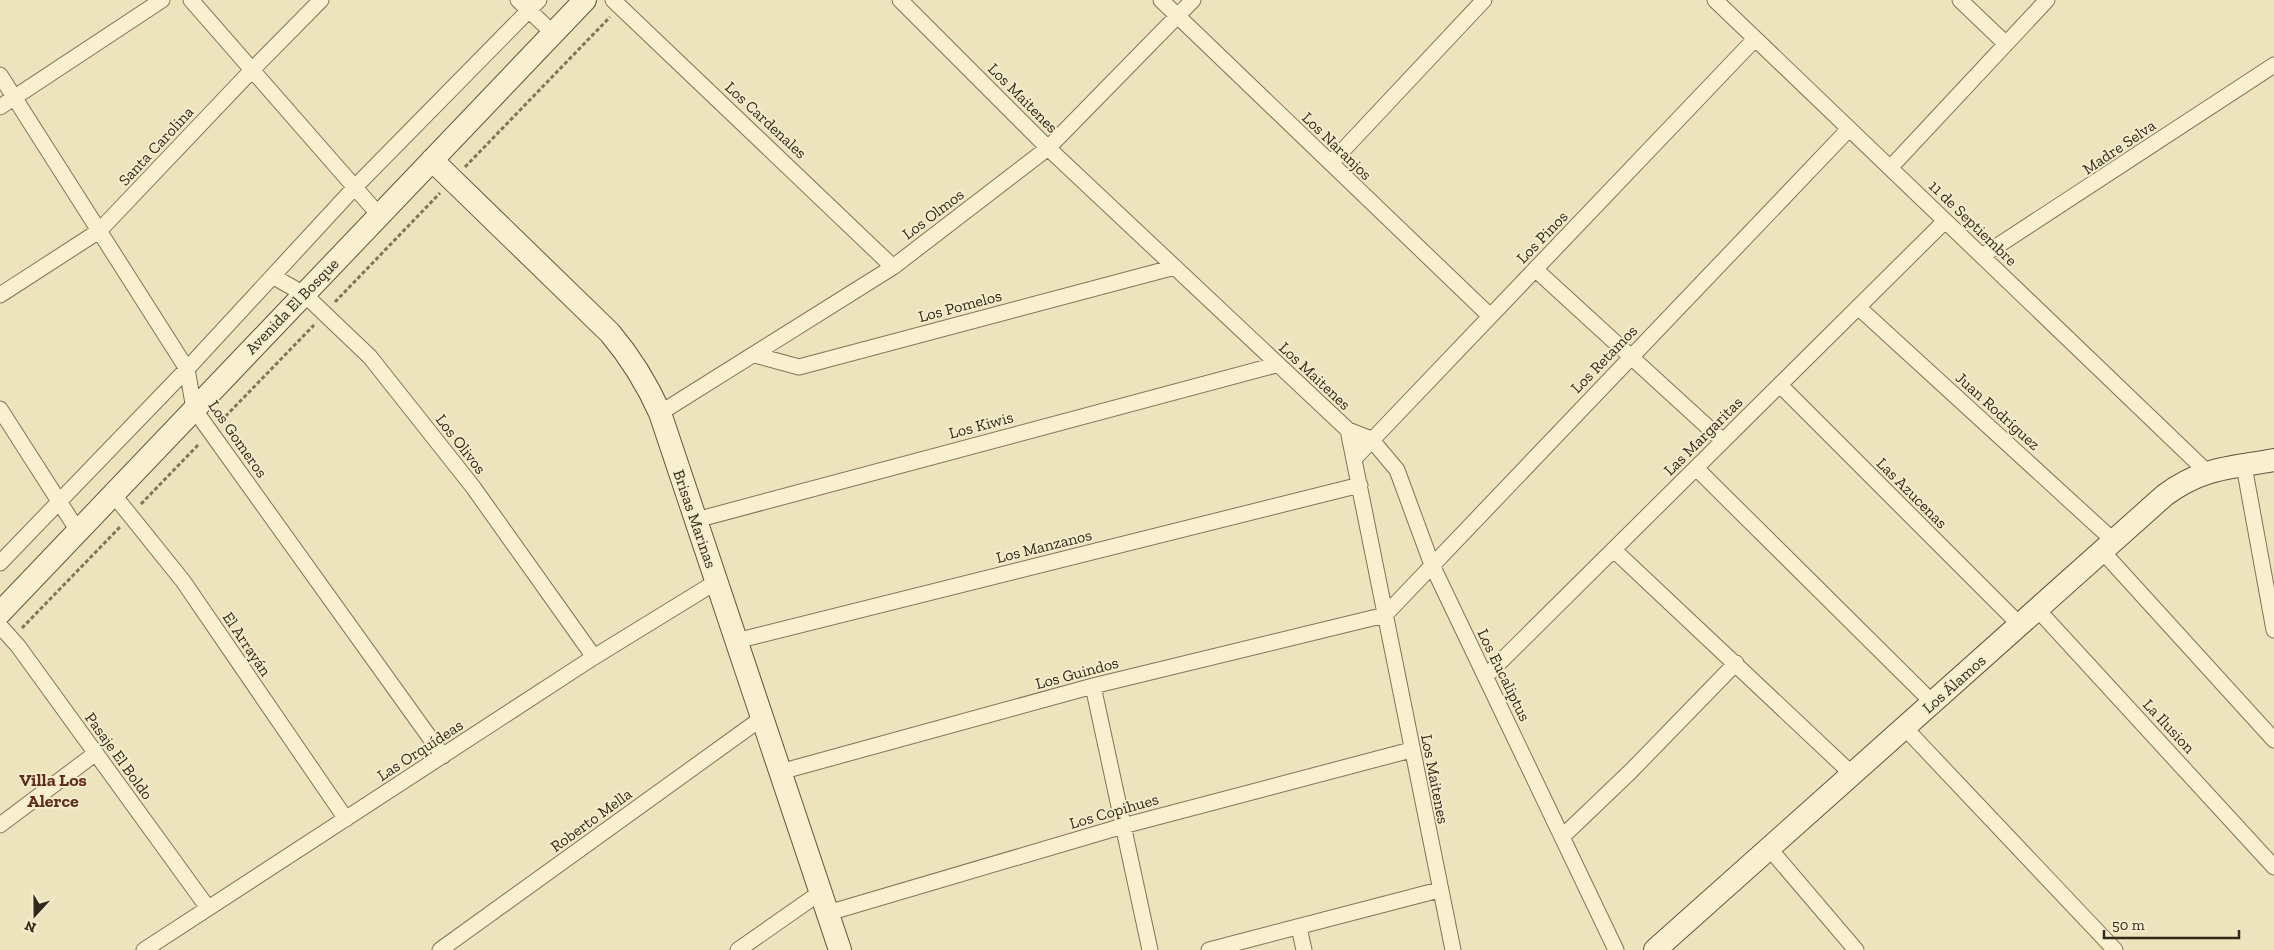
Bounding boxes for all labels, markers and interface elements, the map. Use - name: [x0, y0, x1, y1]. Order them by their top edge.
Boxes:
- street label: Los Maitenes: [984, 59, 1062, 137]
- street label: Los Cardenales: [721, 77, 811, 163]
- street label: Santa Carolina: [114, 102, 198, 190]
- street label: Los Naranjos: [1298, 108, 1376, 184]
- street label: Madre Selva: [2079, 115, 2159, 178]
- street label: 11 de Septiembre: [1925, 176, 2021, 270]
- street label: Los Olmos: [898, 185, 968, 243]
- street label: Los Pinos: [1512, 207, 1572, 267]
- street label: Avenida El Bosque: [241, 254, 343, 358]
- street label: Los Pomelos: [916, 286, 1004, 326]
- street label: Los Retamos: [1567, 321, 1641, 397]
- street label: Los Maitenes: [1275, 338, 1355, 414]
- street label: Juan Rodríguez: [1952, 368, 2044, 454]
- street label: Las Margaritas: [1660, 393, 1746, 479]
- street label: Los Gomeros: [204, 397, 272, 481]
- street label: Los Kiwis: [947, 407, 1015, 443]
- street label: Los Olivos: [432, 410, 490, 478]
- street label: Las Azucenas: [1873, 454, 1951, 532]
- street label: Brisas Marinas: [669, 467, 721, 571]
- street label: Los Manzanos: [994, 525, 1094, 567]
- street label: El Arrayán: [219, 608, 276, 680]
- street label: Los Eucaliptus: [1473, 626, 1535, 724]
- street label: Los Álamos: [1918, 651, 1990, 717]
- street label: Los Guindos: [1033, 653, 1121, 693]
- street label: La Ilusion: [2139, 695, 2199, 758]
- street label: Pasaje El Boldo: [81, 709, 157, 803]
- street label: Las Orquídeas: [374, 715, 466, 785]
- street label: Los Maitenes: [1417, 733, 1453, 825]
- district label: Villa Los Alerce: [19, 769, 87, 812]
- street label: Roberto Mella: [547, 784, 636, 856]
- street label: Los Copihues: [1067, 789, 1161, 833]
- north arrow: [10, 890, 60, 940]
- scale bar: [2104, 908, 2239, 940]
- text: 50 m: [2112, 916, 2145, 934]
- text: N: [22, 917, 39, 937]

